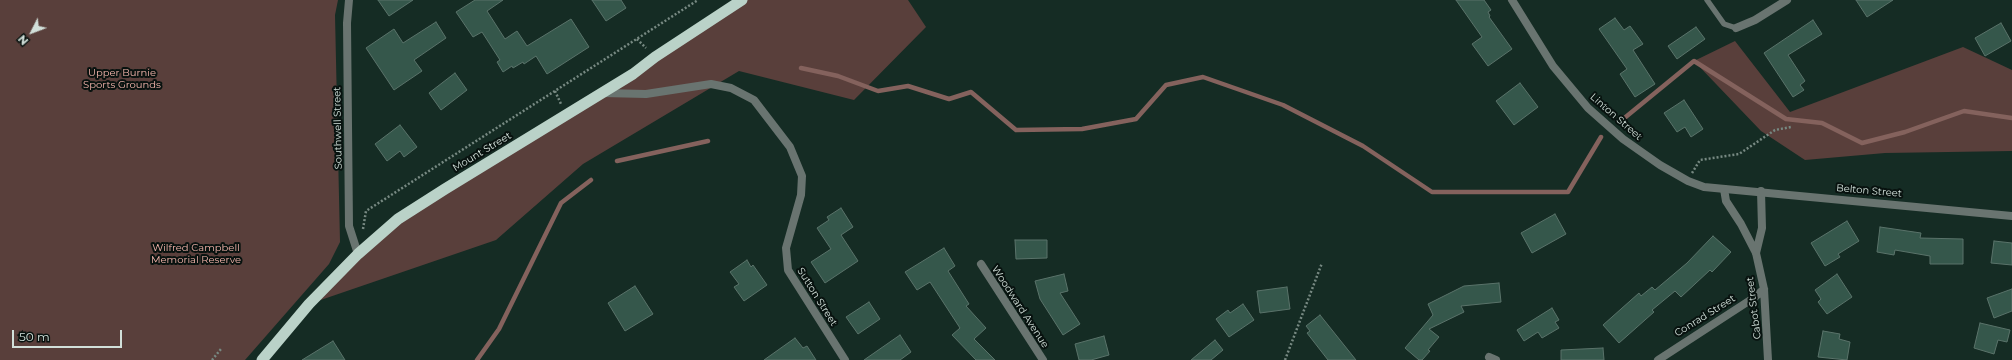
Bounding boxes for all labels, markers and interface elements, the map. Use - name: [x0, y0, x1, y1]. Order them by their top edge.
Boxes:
- north arrow: [12, 12, 52, 52]
- text: N: [15, 32, 31, 48]
- park label: Upper Burnie Sports Grounds: [83, 67, 161, 90]
- street label: Southwell Street: [331, 87, 345, 169]
- street label: Linton Street: [1588, 91, 1644, 143]
- street label: Mount Street: [451, 130, 513, 174]
- street label: Belton Street: [1836, 182, 1902, 200]
- park label: Wilfred Campbell Memorial Reserve: [151, 242, 241, 266]
- street label: Woodward Avenue: [989, 264, 1051, 350]
- street label: Sutton Street: [794, 266, 840, 328]
- street label: Cabot Street: [1744, 276, 1764, 340]
- street label: Conrad Street: [1673, 293, 1737, 339]
- scale bar: [14, 322, 124, 348]
- text: 50 m: [19, 329, 50, 344]

